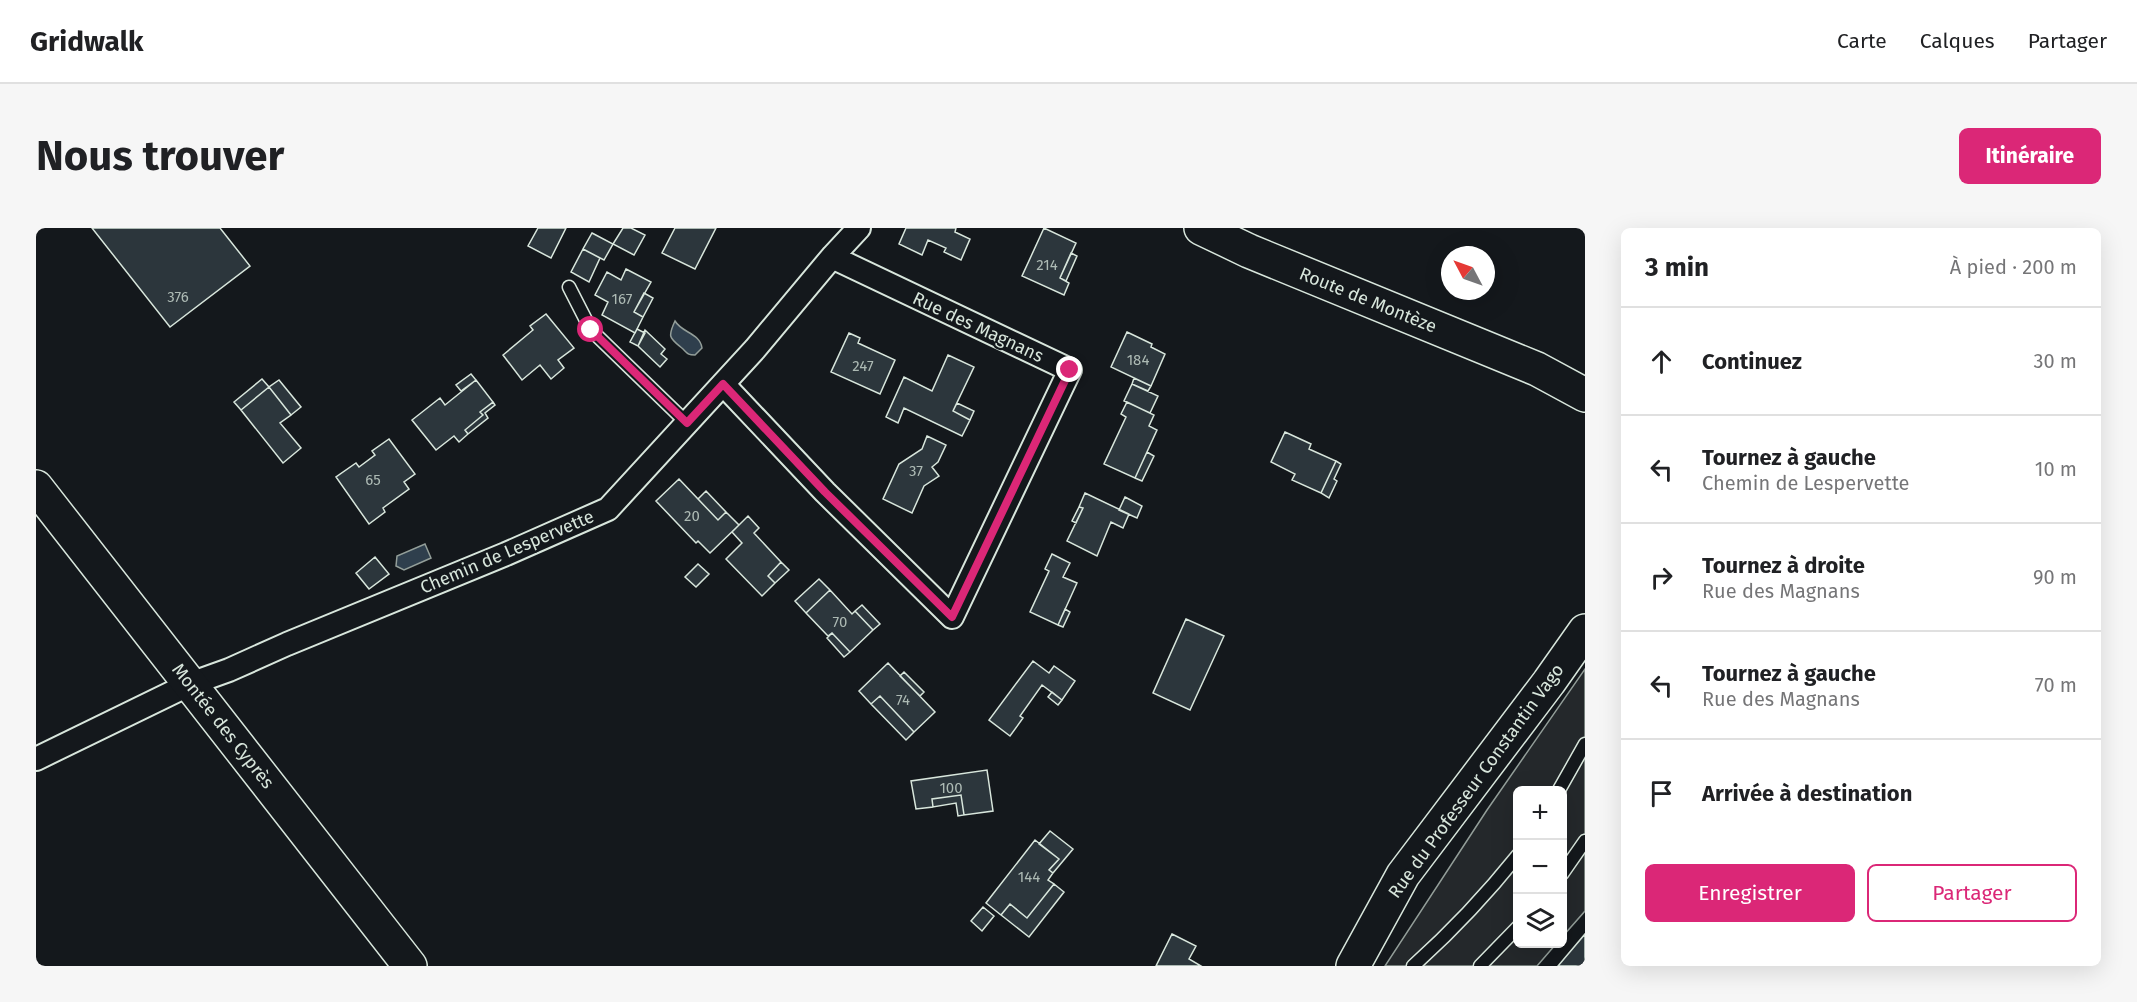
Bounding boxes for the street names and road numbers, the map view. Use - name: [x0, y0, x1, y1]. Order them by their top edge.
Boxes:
- street label: Route de Montèze: [1296, 262, 1440, 338]
- street label: Rue des Magnans: [909, 287, 1047, 367]
- street label: Chemin de Lespervette: [417, 505, 597, 599]
- street label: Montée des Cyprès: [167, 659, 279, 793]
- street label: Rue du Professeur Constantin Vago: [1383, 659, 1569, 903]

